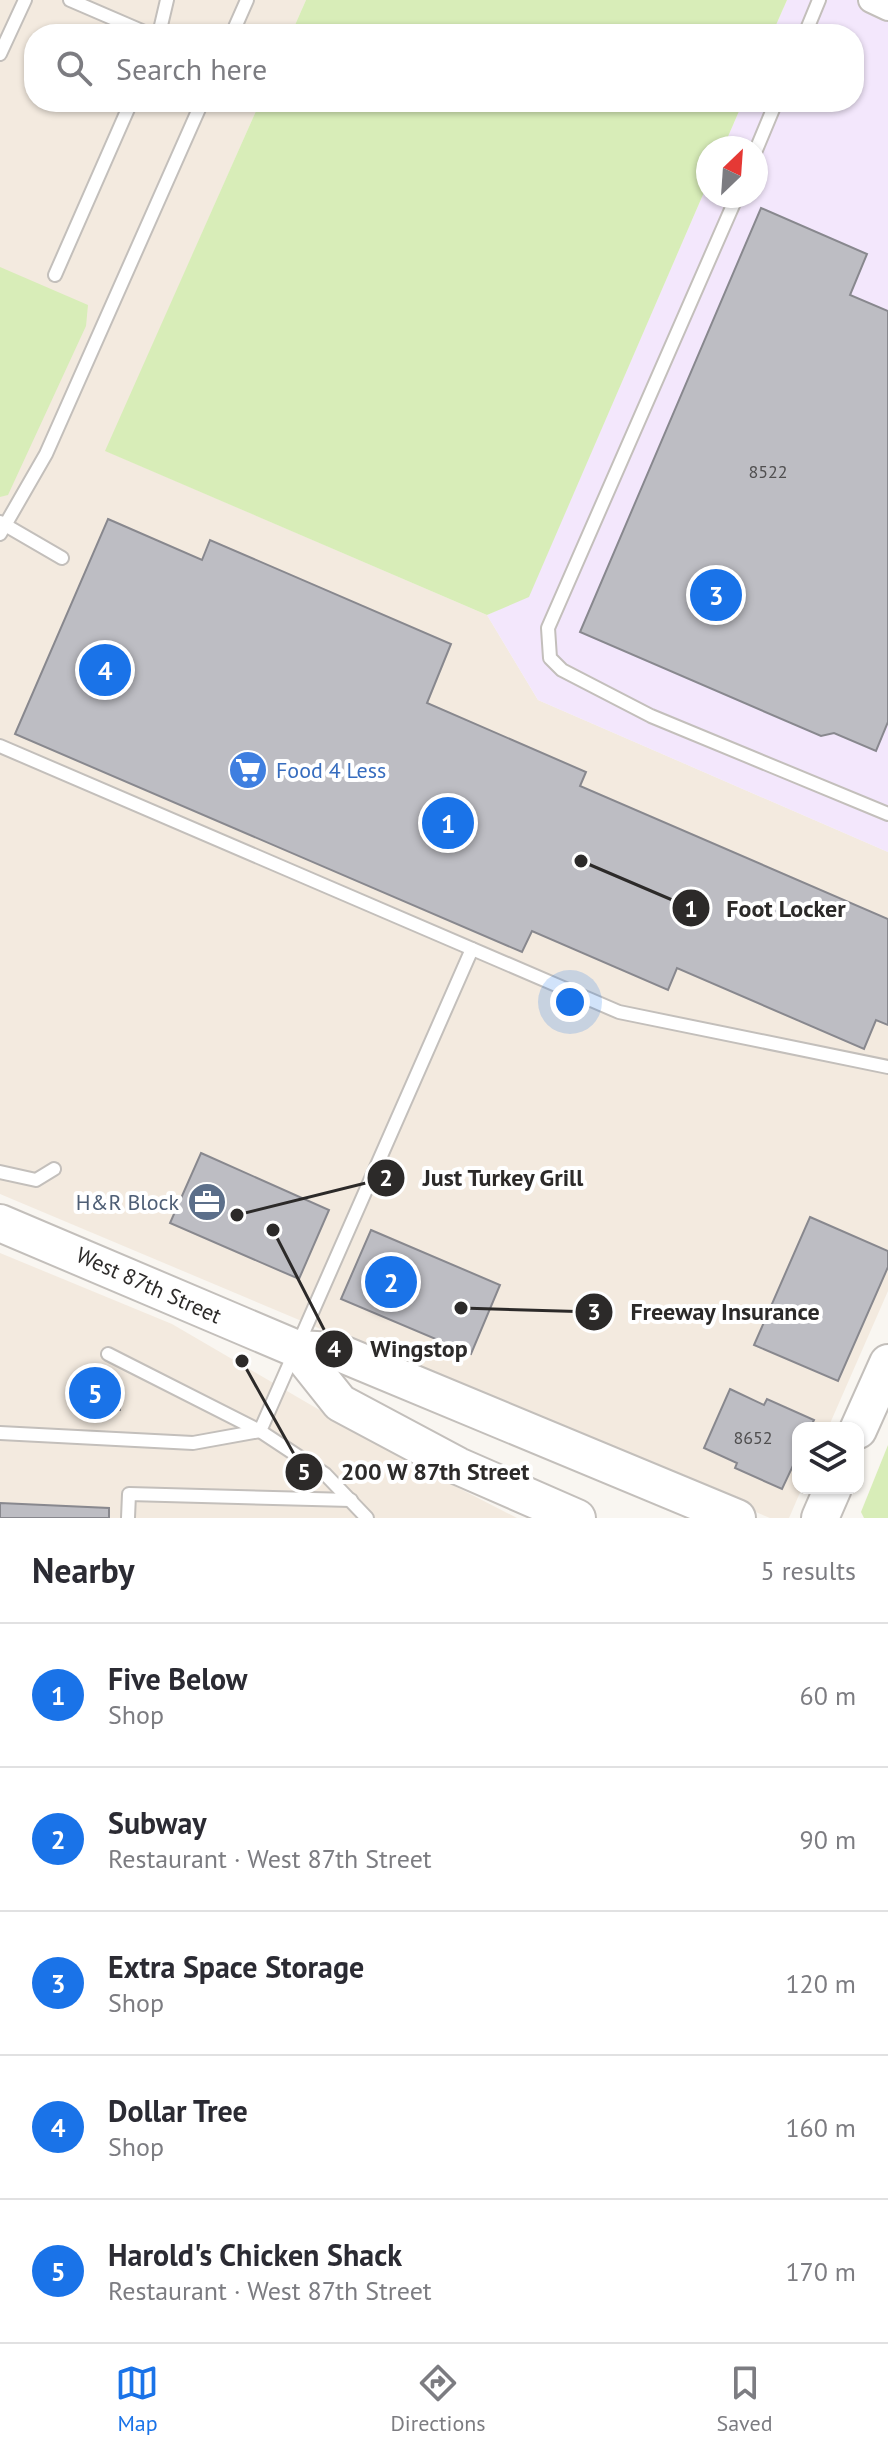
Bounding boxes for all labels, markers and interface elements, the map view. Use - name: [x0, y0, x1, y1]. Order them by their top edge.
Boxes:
- search box: [24, 24, 864, 112]
- icon: search: [52, 46, 96, 90]
- text: Search here: [116, 49, 267, 88]
- north arrow: [696, 136, 768, 208]
- house number: 8522: [748, 460, 788, 483]
- pin: 3: [690, 565, 742, 625]
- pin: 4: [79, 640, 131, 700]
- supermarket icon: Food 4 Less: [227, 749, 269, 791]
- place label: Food 4 Less: [276, 756, 386, 784]
- pin: 1: [422, 793, 474, 853]
- callout: Foot Locker: [671, 884, 862, 932]
- text: 1: [684, 893, 698, 924]
- text: Foot Locker: [726, 893, 846, 924]
- your location: [550, 982, 590, 1022]
- callout: Just Turkey Grill: [366, 1154, 600, 1202]
- text: 2: [379, 1162, 393, 1193]
- text: Just Turkey Grill: [422, 1162, 584, 1193]
- office icon: H&R Block: [186, 1181, 228, 1223]
- place label: H&R Block: [76, 1188, 179, 1216]
- street label: West 87th Street: [72, 1240, 226, 1330]
- pin: 2: [365, 1252, 417, 1312]
- callout: Freeway Insurance: [574, 1288, 836, 1336]
- text: 3: [587, 1296, 601, 1327]
- text: Freeway Insurance: [630, 1296, 820, 1327]
- callout: Wingstop: [314, 1325, 484, 1373]
- text: 4: [327, 1333, 341, 1364]
- text: Wingstop: [370, 1333, 468, 1364]
- pin: 5: [69, 1363, 121, 1423]
- map controls: [792, 1422, 864, 1494]
- button: layers: [792, 1422, 864, 1494]
- house number: 8652: [733, 1426, 773, 1449]
- callout: 200 W 87th Street: [284, 1448, 546, 1496]
- text: 5: [297, 1456, 311, 1487]
- text: 200 W 87th Street: [341, 1456, 530, 1487]
- text: Nearby: [32, 1548, 134, 1592]
- text: 5 results: [761, 1554, 856, 1587]
- text: Five Below: [108, 1659, 248, 1698]
- text: 1: [51, 1679, 65, 1712]
- text: 60 m: [800, 1679, 856, 1712]
- text: Shop: [108, 1698, 164, 1731]
- text: Subway: [108, 1803, 207, 1842]
- text: 2: [51, 1823, 65, 1856]
- text: 90 m: [800, 1823, 856, 1856]
- text: Restaurant · West 87th Street: [108, 1842, 432, 1875]
- text: Extra Space Storage: [108, 1947, 364, 1986]
- text: 3: [51, 1967, 65, 2000]
- text: 120 m: [785, 1967, 856, 2000]
- text: Shop: [108, 1986, 164, 2019]
- text: Dollar Tree: [108, 2091, 248, 2130]
- text: 4: [51, 2111, 65, 2144]
- text: 160 m: [785, 2111, 856, 2144]
- text: Shop: [108, 2130, 164, 2163]
- text: Harold's Chicken Shack: [108, 2235, 402, 2274]
- text: 5: [51, 2255, 65, 2288]
- text: 170 m: [785, 2255, 856, 2288]
- text: Restaurant · West 87th Street: [108, 2274, 432, 2307]
- tab: Map: [115, 2361, 159, 2437]
- tab: Directions: [390, 2361, 486, 2437]
- tab: Saved: [717, 2361, 772, 2437]

